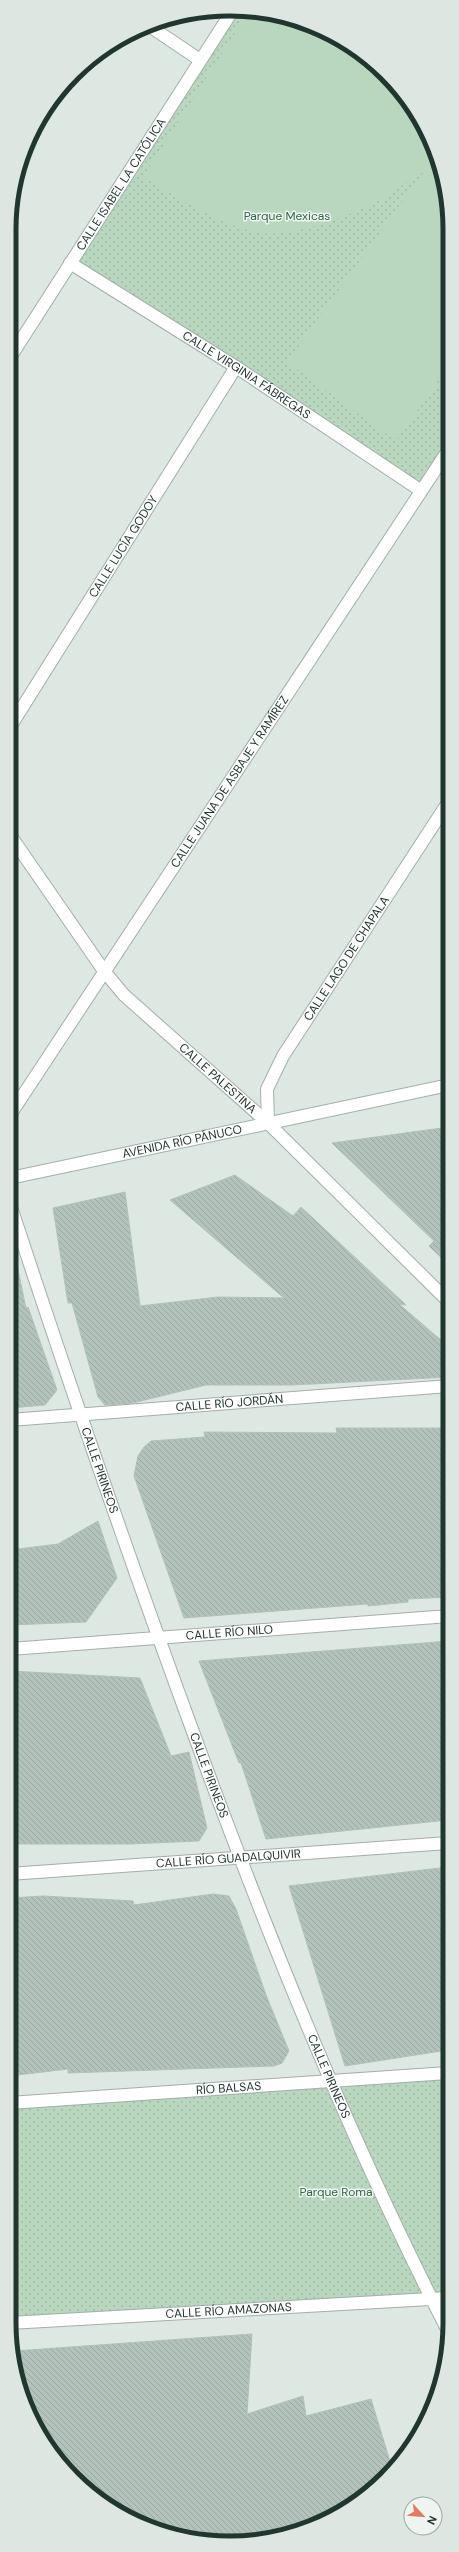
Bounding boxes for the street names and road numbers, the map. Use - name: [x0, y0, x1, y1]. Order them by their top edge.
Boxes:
- street label: CALLE ISABEL LA CATÓLICA: [73, 115, 170, 254]
- street label: CALLE VIRGINIA FÁBREGAS: [179, 327, 314, 423]
- street label: CALLE LUCÍA GODOY: [85, 492, 161, 601]
- street label: CALLE JUANA DE ASBAJE Y RAMÍREZ: [167, 693, 292, 871]
- street label: CALLE LAGO DE CHAPALA: [300, 893, 393, 1024]
- street label: CALLE PALESTINA: [176, 1040, 260, 1117]
- street label: AVENIDA RÍO PÁNUCO: [121, 1121, 243, 1162]
- street label: CALLE RÍO JORDÁN: [175, 1391, 284, 1415]
- street label: CALLE PIRINEOS: [77, 1425, 122, 1516]
- street label: CALLE RÍO NILO: [185, 1621, 274, 1644]
- street label: CALLE PIRINEOS: [186, 1730, 232, 1820]
- street label: CALLE RÍO GUADALQUIVIR: [155, 1845, 301, 1872]
- street label: CALLE PIRINEOS: [304, 2032, 354, 2121]
- street label: RÍO BALSAS: [195, 2078, 262, 2098]
- street label: CALLE RÍO AMAZONAS: [165, 2299, 292, 2322]

